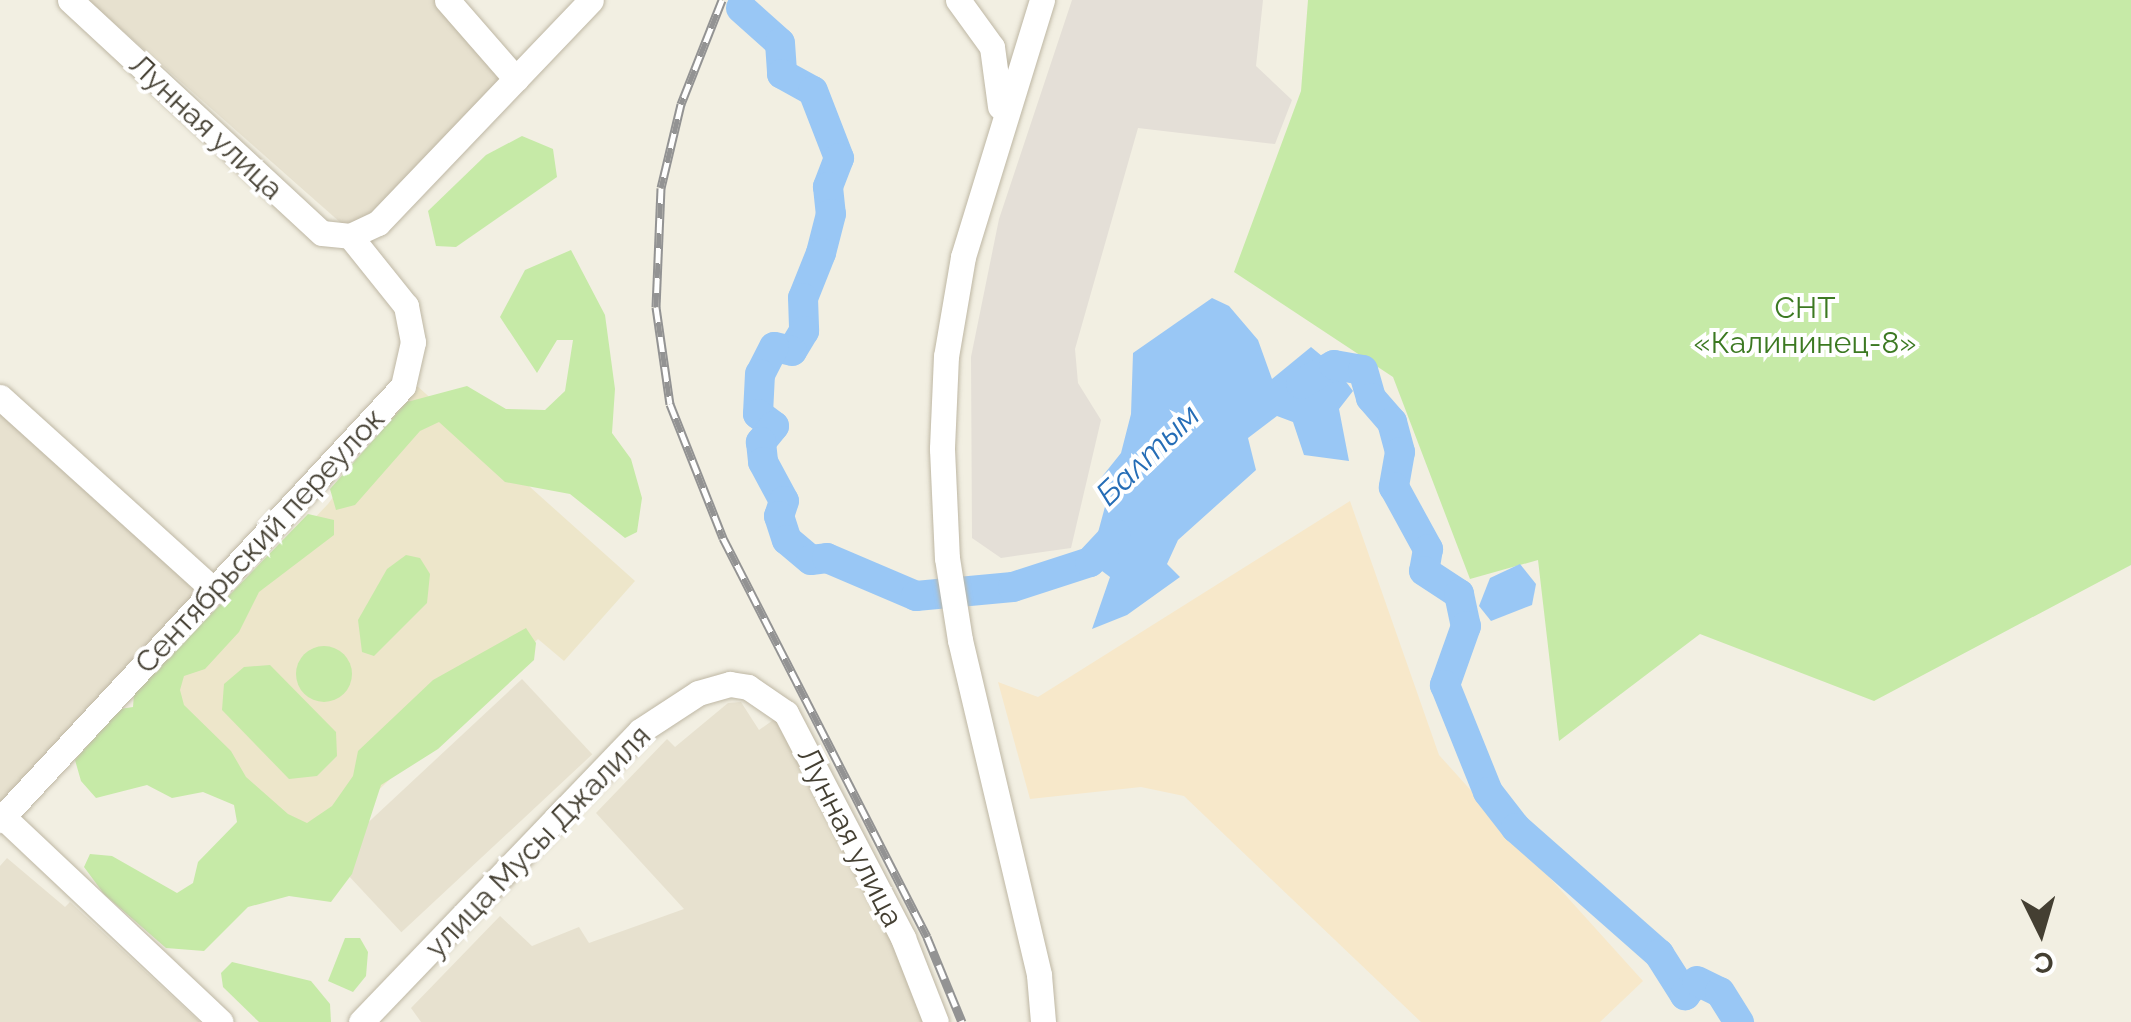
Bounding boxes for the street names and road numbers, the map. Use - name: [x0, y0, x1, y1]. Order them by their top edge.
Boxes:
- street label: Лунная улица: [122, 47, 290, 207]
- street label: Сентябрьский переулок: [128, 401, 392, 681]
- street label: улица Мусы Джалиля: [418, 718, 658, 966]
- street label: Лунная улица: [789, 741, 911, 933]

